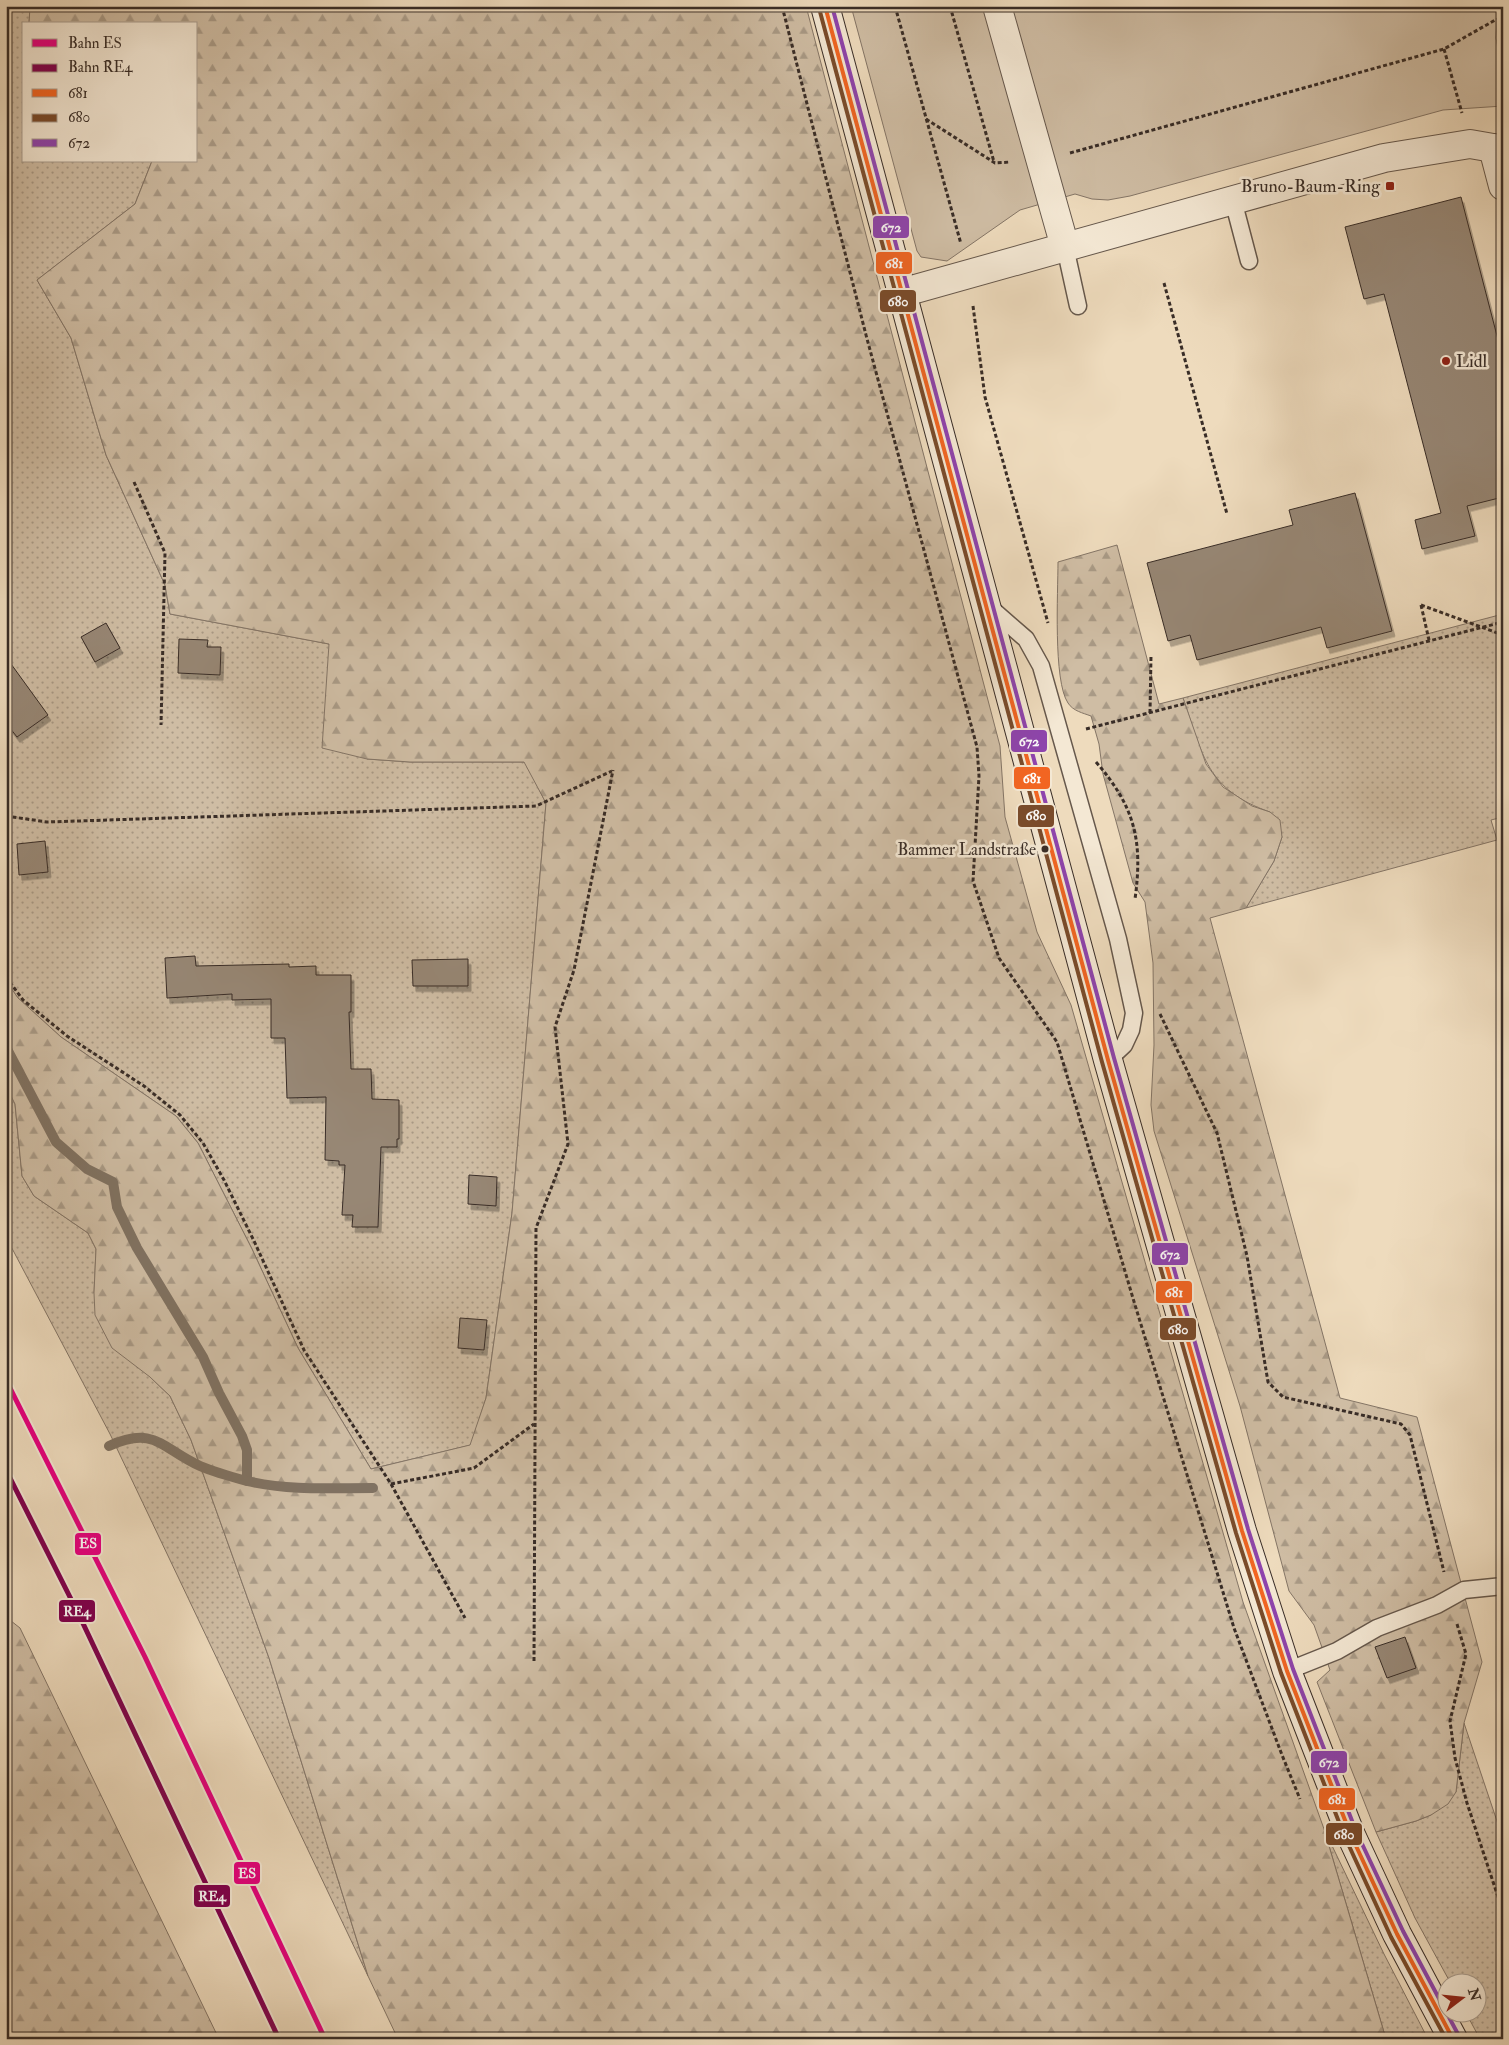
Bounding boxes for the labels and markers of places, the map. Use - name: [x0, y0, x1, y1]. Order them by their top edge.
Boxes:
- place label: Bruno-Baum-Ring: [1241, 175, 1381, 198]
- marker: Bruno-Baum-Ring: [1384, 180, 1396, 192]
- place label: Lidl: [1456, 350, 1488, 373]
- marker: Lidl: [1440, 355, 1452, 367]
- place label: Bammer Landstraße: [897, 839, 1036, 860]
- marker: Bammer Landstraße: [1040, 844, 1050, 854]

